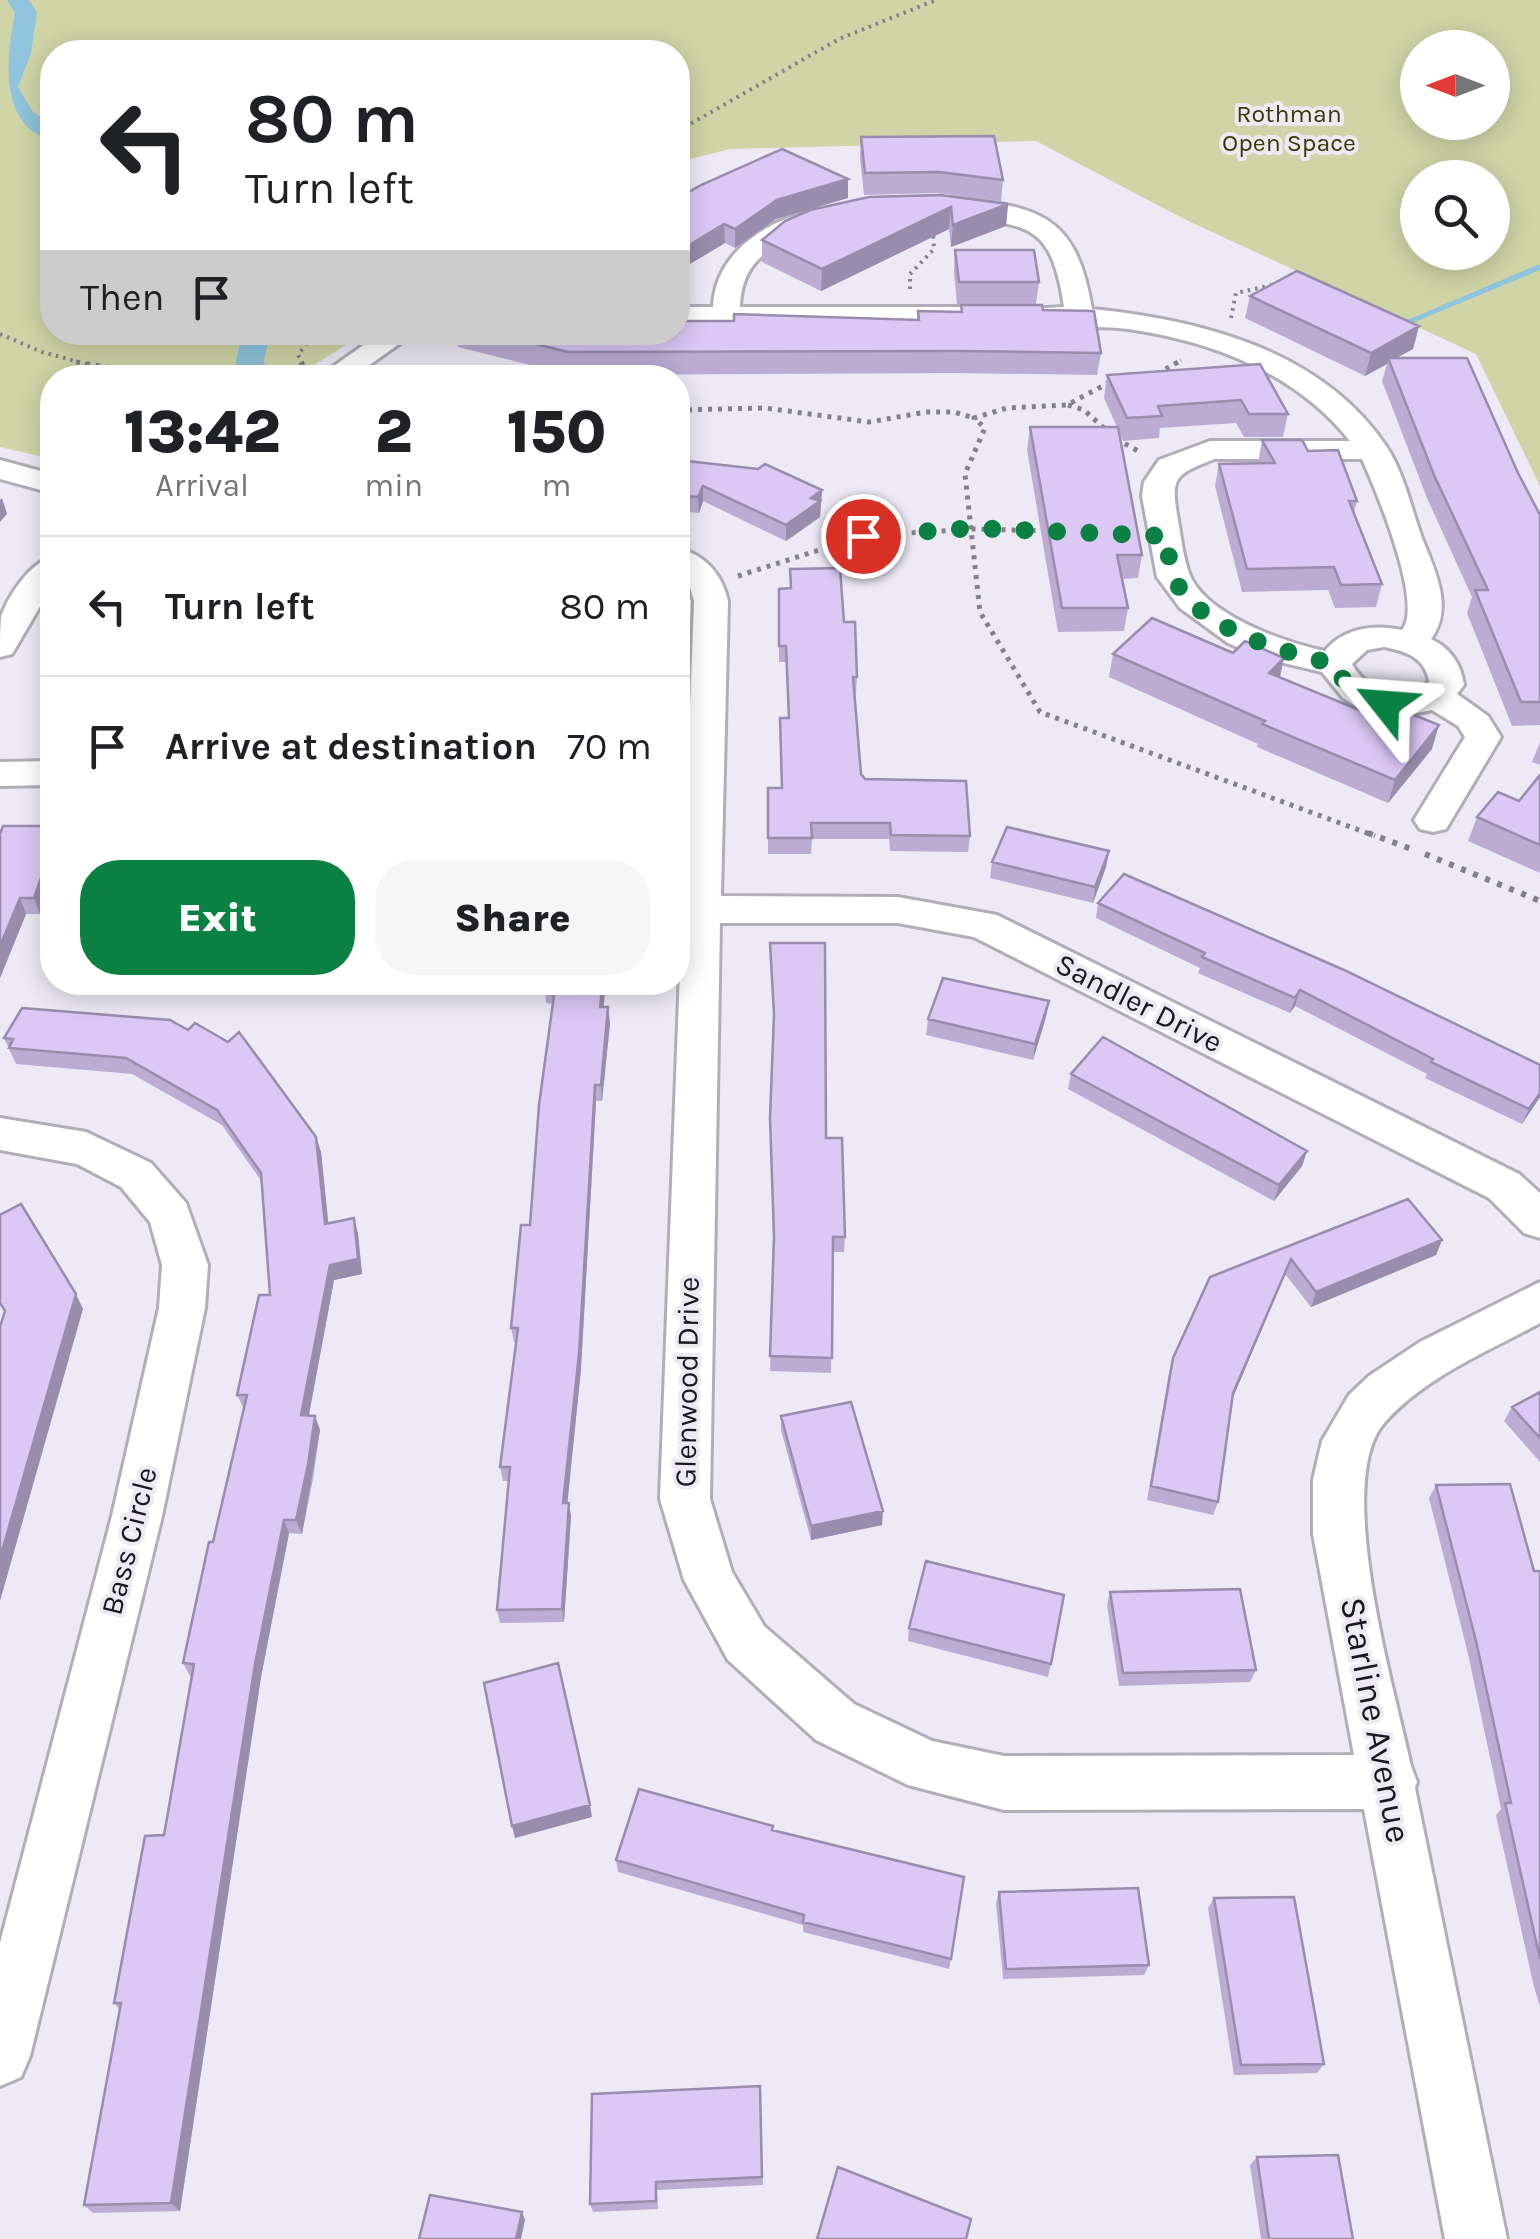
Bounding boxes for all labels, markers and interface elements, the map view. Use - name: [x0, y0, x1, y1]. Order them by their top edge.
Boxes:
- north arrow: [1400, 30, 1510, 140]
- map controls: [1400, 30, 1510, 270]
- text: 80 m: [245, 78, 419, 160]
- icon: left: [80, 80, 210, 210]
- park label: Rothman Open Space: [1222, 99, 1356, 157]
- button: search: [1400, 160, 1510, 270]
- text: Turn left: [245, 162, 414, 214]
- icon: arrive: [184, 270, 239, 325]
- text: Then: [80, 275, 164, 320]
- text: 13:42: [124, 397, 281, 467]
- text: 2: [375, 397, 413, 467]
- text: 150: [507, 397, 606, 467]
- text: Arrival: [155, 467, 249, 504]
- text: min: [364, 467, 423, 504]
- text: m: [542, 467, 572, 504]
- pin: [821, 494, 906, 579]
- icon: arrive: [836, 509, 891, 564]
- icon: left: [80, 579, 135, 634]
- text: Turn left: [165, 584, 315, 629]
- text: 80 m: [560, 584, 650, 629]
- position arrow: [1333, 652, 1437, 756]
- icon: arrive: [80, 719, 135, 774]
- text: Arrive at destination: [165, 724, 537, 769]
- text: 70 m: [567, 724, 652, 769]
- button: Exit: [80, 860, 355, 975]
- button: Share: [375, 860, 650, 975]
- street label: Sandler Drive: [1050, 946, 1228, 1060]
- street label: Glenwood Drive: [667, 1276, 707, 1488]
- street label: Bass Circle: [93, 1463, 165, 1619]
- street label: Starline Avenue: [1332, 1594, 1419, 1846]

